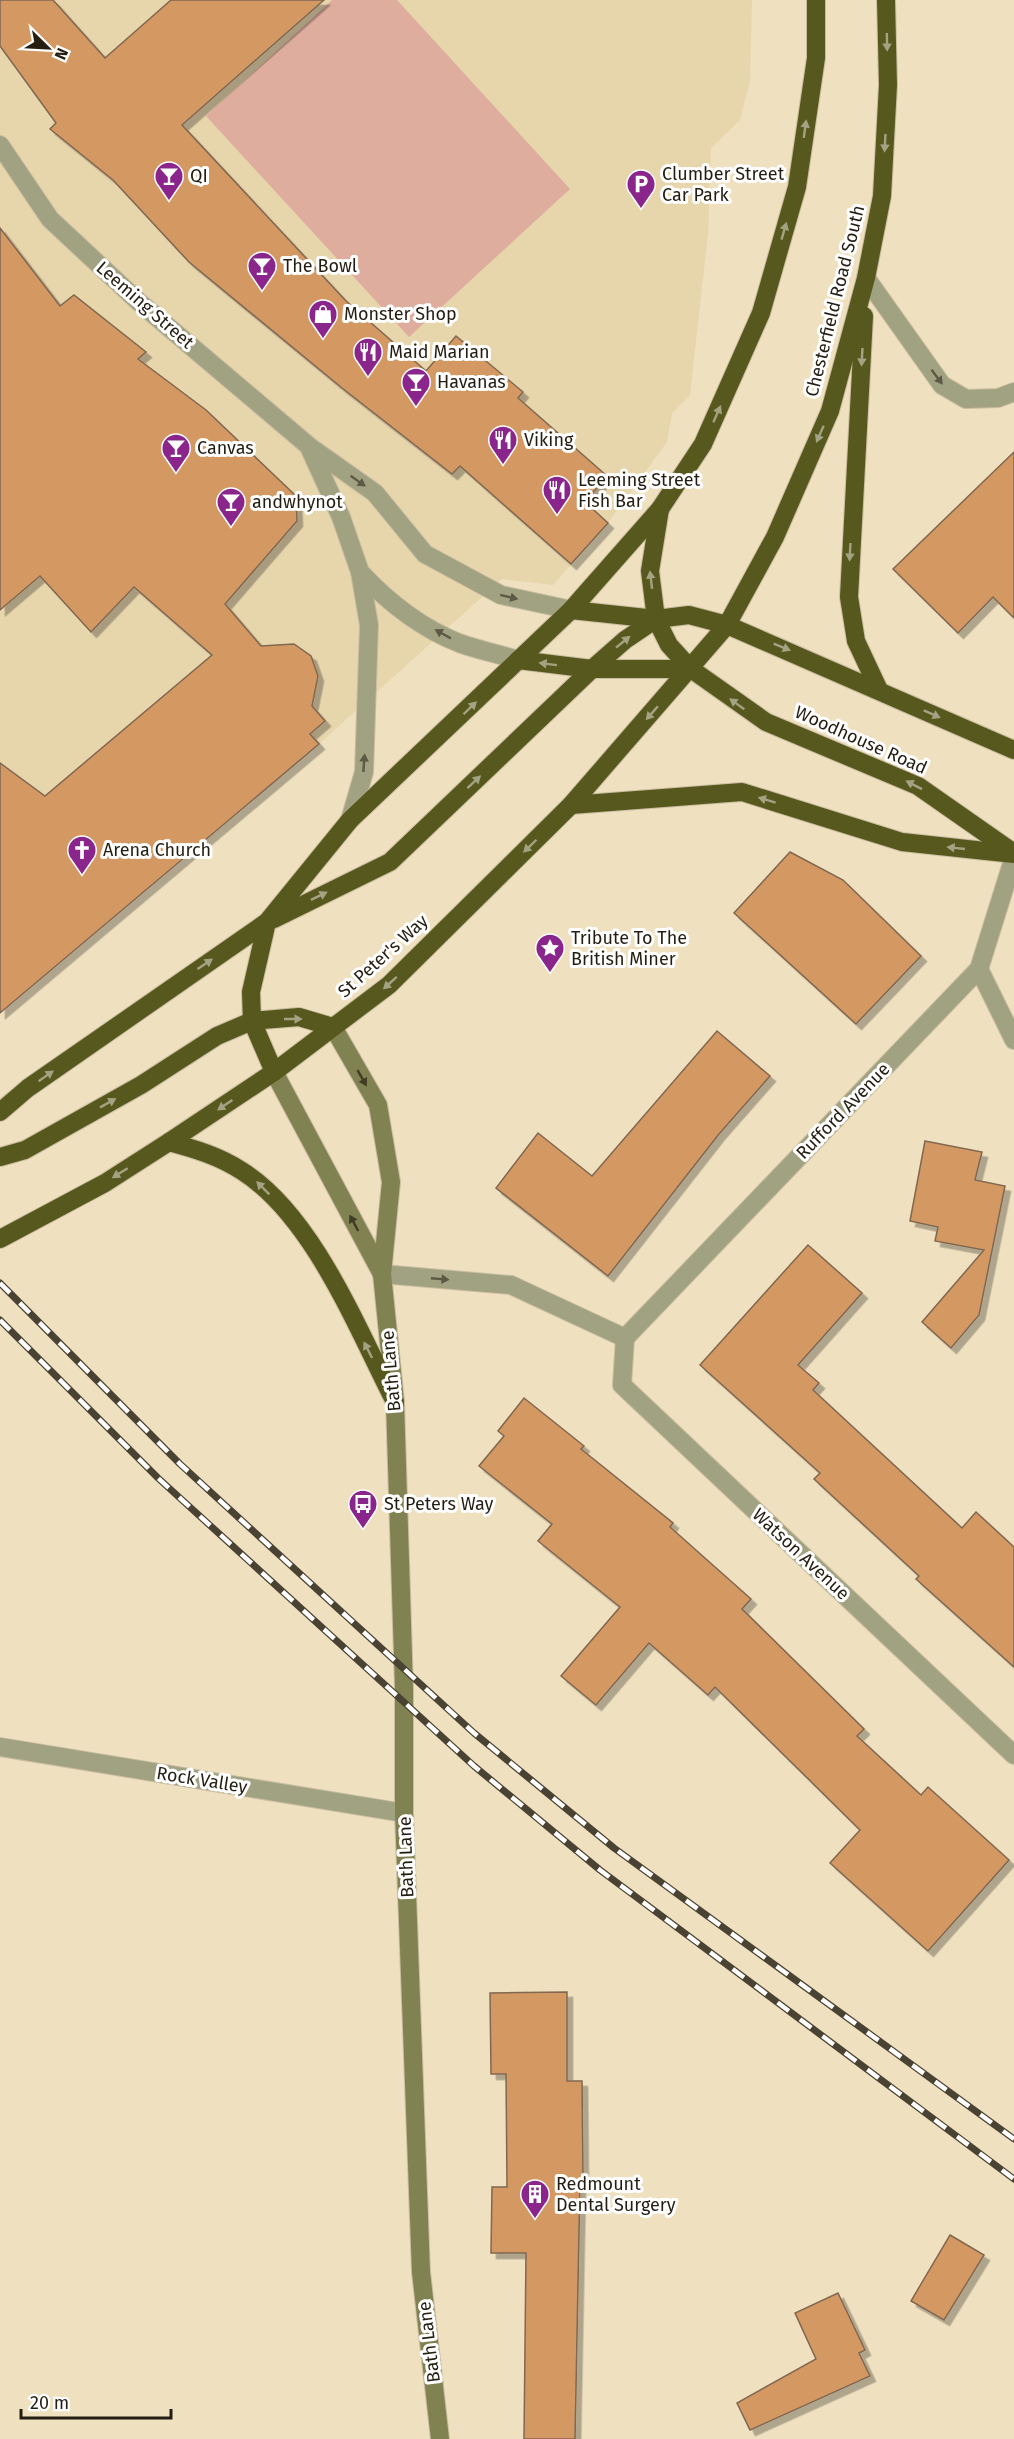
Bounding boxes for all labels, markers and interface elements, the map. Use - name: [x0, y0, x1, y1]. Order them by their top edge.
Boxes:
- north arrow: [18, 18, 78, 78]
- one-way arrow: [882, 33, 892, 52]
- text: N: [50, 45, 72, 63]
- one-way arrow: [801, 120, 810, 139]
- one-way arrow: [880, 133, 889, 152]
- bar icon: QI: [153, 160, 185, 202]
- place label: Clumber Street Car Park: [662, 163, 785, 206]
- place label: QI: [190, 165, 208, 187]
- parking icon: Clumber Street Car Park: [625, 168, 657, 210]
- street label: Chesterfield Road South: [801, 203, 869, 399]
- one-way arrow: [780, 222, 789, 240]
- bar icon: The Bowl: [246, 250, 278, 292]
- place label: The Bowl: [283, 255, 357, 277]
- street label: Leeming Street: [92, 257, 199, 354]
- shop icon: Monster Shop: [307, 298, 339, 340]
- place label: Monster Shop: [344, 303, 457, 325]
- restaurant icon: Maid Marian: [352, 336, 384, 378]
- place label: Maid Marian: [389, 341, 490, 363]
- one-way arrow: [857, 348, 866, 367]
- bar icon: Havanas: [400, 366, 432, 408]
- one-way arrow: [930, 369, 943, 385]
- place label: Havanas: [437, 371, 506, 393]
- one-way arrow: [712, 405, 721, 422]
- restaurant icon: Viking: [487, 424, 519, 466]
- one-way arrow: [815, 426, 824, 443]
- place label: Viking: [524, 429, 574, 451]
- bar icon: Canvas: [160, 432, 192, 474]
- place label: Canvas: [197, 437, 254, 459]
- place label: Leeming Street Fish Bar: [578, 469, 701, 512]
- restaurant icon: Leeming Street Fish Bar: [541, 474, 573, 516]
- one-way arrow: [349, 475, 365, 487]
- bar icon: andwhynot: [215, 486, 247, 528]
- place label: andwhynot: [252, 491, 343, 513]
- one-way arrow: [846, 543, 855, 562]
- one-way arrow: [646, 570, 656, 589]
- one-way arrow: [500, 592, 518, 602]
- one-way arrow: [434, 629, 451, 639]
- one-way arrow: [615, 636, 631, 649]
- one-way arrow: [773, 642, 791, 652]
- one-way arrow: [539, 659, 558, 669]
- one-way arrow: [730, 698, 745, 710]
- one-way arrow: [462, 701, 477, 715]
- street label: Woodhouse Road: [791, 701, 931, 779]
- one-way arrow: [646, 705, 659, 720]
- one-way arrow: [923, 709, 941, 719]
- one-way arrow: [360, 754, 369, 773]
- one-way arrow: [467, 775, 482, 789]
- one-way arrow: [905, 780, 922, 790]
- one-way arrow: [758, 795, 776, 804]
- church icon: Arena Church: [66, 834, 98, 876]
- place label: Arena Church: [103, 839, 211, 861]
- one-way arrow: [523, 839, 537, 853]
- one-way arrow: [946, 843, 965, 852]
- one-way arrow: [311, 892, 328, 901]
- street label: St Peter's Way: [333, 910, 433, 1002]
- place label: Tribute To The British Miner: [571, 927, 687, 970]
- place icon: Tribute To The British Miner: [534, 932, 566, 974]
- one-way arrow: [197, 959, 213, 970]
- one-way arrow: [383, 976, 398, 989]
- one-way arrow: [284, 1014, 303, 1024]
- street label: Rufford Avenue: [792, 1058, 894, 1164]
- one-way arrow: [357, 1069, 367, 1086]
- one-way arrow: [37, 1070, 53, 1082]
- one-way arrow: [100, 1099, 117, 1109]
- one-way arrow: [217, 1099, 233, 1110]
- one-way arrow: [112, 1168, 128, 1179]
- one-way arrow: [256, 1181, 270, 1195]
- one-way arrow: [349, 1214, 359, 1231]
- one-way arrow: [431, 1274, 450, 1284]
- street label: Bath Lane: [376, 1329, 406, 1413]
- one-way arrow: [364, 1341, 373, 1358]
- bus stop icon: St Peters Way: [347, 1488, 379, 1530]
- place label: St Peters Way: [384, 1493, 494, 1515]
- street label: Watson Avenue: [748, 1503, 854, 1605]
- street label: Rock Valley: [155, 1762, 249, 1798]
- street label: Bath Lane: [394, 1816, 418, 1898]
- place label: Redmount Dental Surgery: [556, 2173, 676, 2216]
- building icon: Redmount Dental Surgery: [519, 2178, 551, 2220]
- street label: Bath Lane: [413, 2300, 445, 2384]
- scale bar: [21, 2382, 171, 2420]
- text: 20 m: [30, 2392, 69, 2414]

